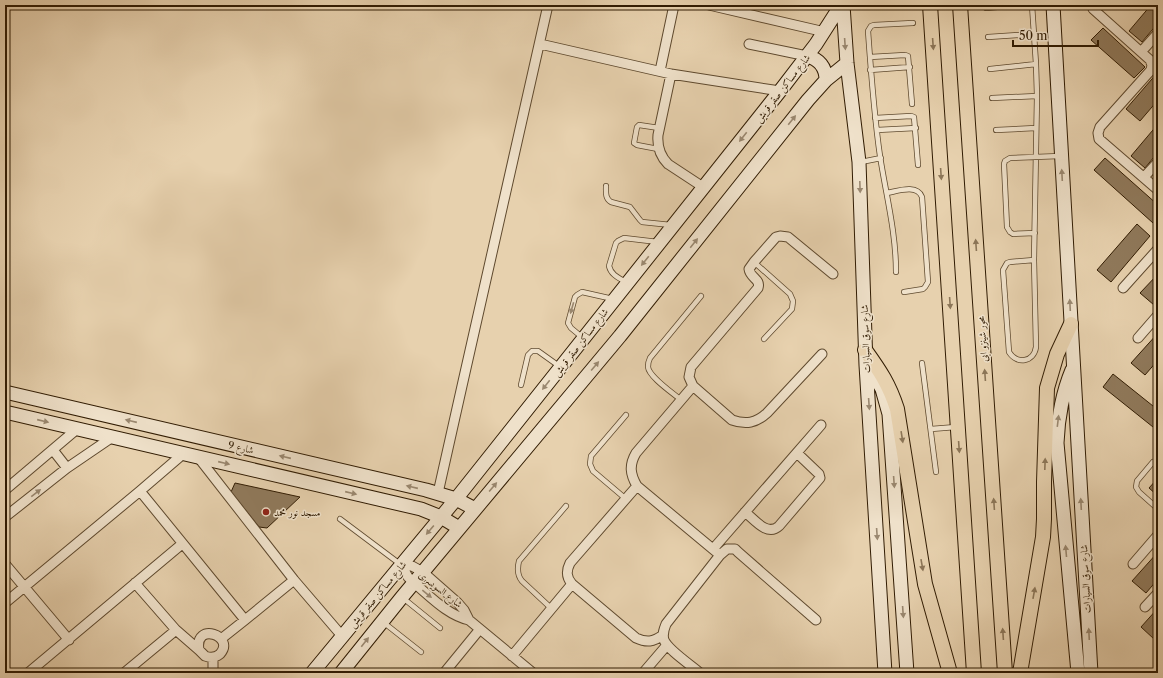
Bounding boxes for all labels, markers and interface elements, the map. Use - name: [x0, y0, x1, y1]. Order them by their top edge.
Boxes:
- scale bar: [1013, 22, 1098, 48]
- text: 50 m: [1019, 28, 1048, 43]
- one-way arrow: [842, 38, 849, 50]
- one-way arrow: [929, 38, 936, 50]
- street label: شارع مساكن صقر قريش: [752, 51, 816, 127]
- one-way arrow: [788, 114, 797, 125]
- one-way arrow: [739, 132, 747, 143]
- one-way arrow: [938, 168, 945, 180]
- one-way arrow: [1059, 169, 1066, 181]
- one-way arrow: [857, 181, 863, 194]
- one-way arrow: [690, 238, 698, 249]
- one-way arrow: [973, 238, 979, 251]
- one-way arrow: [640, 256, 649, 267]
- one-way arrow: [946, 297, 953, 309]
- one-way arrow: [1067, 298, 1073, 311]
- one-way arrow: [569, 302, 575, 314]
- street label: شارع سوق السيارات: [858, 304, 876, 373]
- street label: شارع مساكن صقر قريش: [550, 305, 614, 381]
- street label: محور شينزو ابى: [974, 316, 992, 362]
- one-way arrow: [590, 361, 599, 371]
- one-way arrow: [981, 369, 988, 381]
- one-way arrow: [542, 379, 551, 390]
- one-way arrow: [865, 398, 872, 410]
- one-way arrow: [1055, 415, 1061, 427]
- one-way arrow: [125, 418, 138, 424]
- one-way arrow: [37, 419, 49, 425]
- one-way arrow: [899, 430, 905, 443]
- street label: شارع 9: [226, 438, 255, 460]
- one-way arrow: [956, 441, 963, 453]
- one-way arrow: [279, 454, 291, 460]
- one-way arrow: [1041, 458, 1048, 470]
- one-way arrow: [218, 461, 230, 467]
- one-way arrow: [890, 476, 897, 488]
- one-way arrow: [489, 482, 498, 492]
- one-way arrow: [406, 483, 418, 489]
- one-way arrow: [30, 489, 41, 497]
- one-way arrow: [345, 490, 357, 496]
- one-way arrow: [990, 498, 997, 510]
- one-way arrow: [1078, 498, 1085, 510]
- place label: مسجد نور محمد: [274, 506, 320, 519]
- marker: مسجد نور محمد: [261, 507, 271, 517]
- one-way arrow: [426, 525, 435, 536]
- one-way arrow: [874, 528, 881, 540]
- one-way arrow: [1063, 544, 1070, 557]
- street label: شارع سوق السيارات: [1077, 544, 1097, 613]
- street label: شارع مساكن صقر قريش: [346, 558, 412, 632]
- one-way arrow: [919, 559, 925, 571]
- street label: شارع السويسرى: [414, 568, 465, 613]
- one-way arrow: [1031, 587, 1037, 599]
- one-way arrow: [422, 589, 432, 598]
- one-way arrow: [899, 606, 906, 618]
- one-way arrow: [999, 628, 1006, 640]
- one-way arrow: [1085, 628, 1092, 640]
- one-way arrow: [361, 637, 370, 648]

